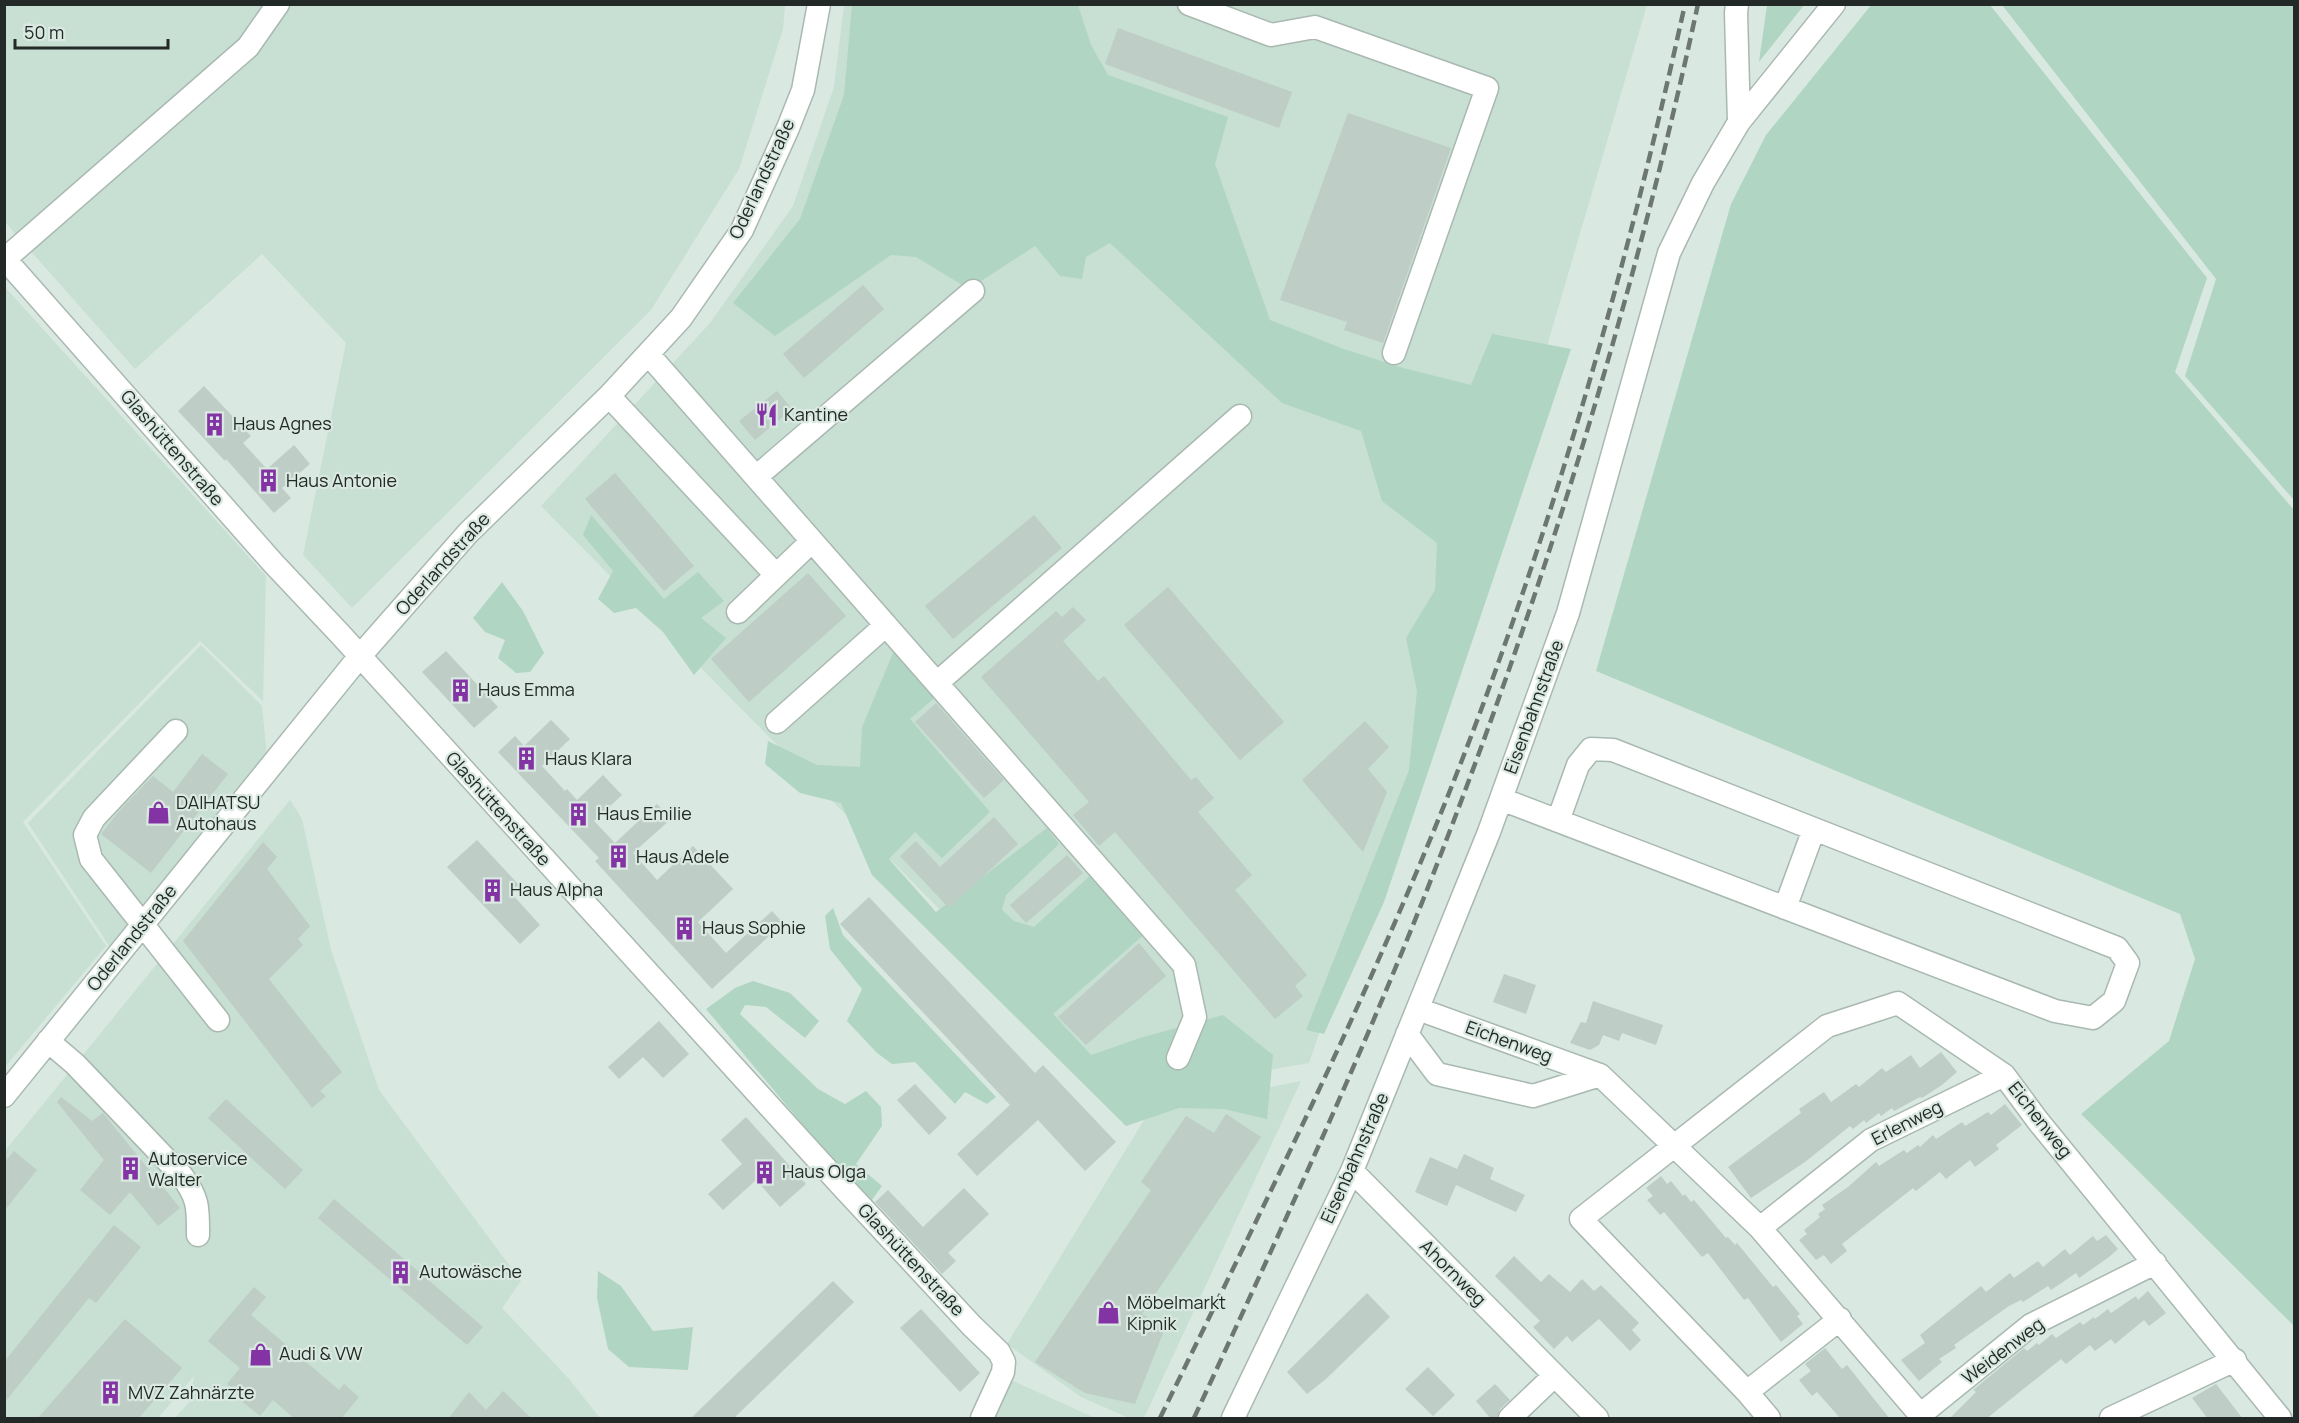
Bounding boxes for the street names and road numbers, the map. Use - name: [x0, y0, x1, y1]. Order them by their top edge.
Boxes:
- street label: Oderlandstraße: [723, 114, 799, 243]
- street label: Glashüttenstraße: [116, 384, 230, 510]
- street label: Oderlandstraße: [390, 507, 495, 620]
- street label: Eisenbahnstraße: [1498, 636, 1568, 777]
- street label: Glashüttenstraße: [441, 746, 557, 871]
- street label: Oderlandstraße: [81, 879, 182, 996]
- street label: Eichenweg: [1463, 1014, 1556, 1068]
- street label: Eichenweg: [2003, 1076, 2078, 1163]
- street label: Eisenbahnstraße: [1314, 1088, 1394, 1227]
- street label: Erlenweg: [1867, 1094, 1946, 1150]
- street label: Glashüttenstraße: [853, 1198, 970, 1321]
- street label: Ahornweg: [1415, 1234, 1492, 1311]
- street label: Weidenweg: [1957, 1312, 2048, 1389]

